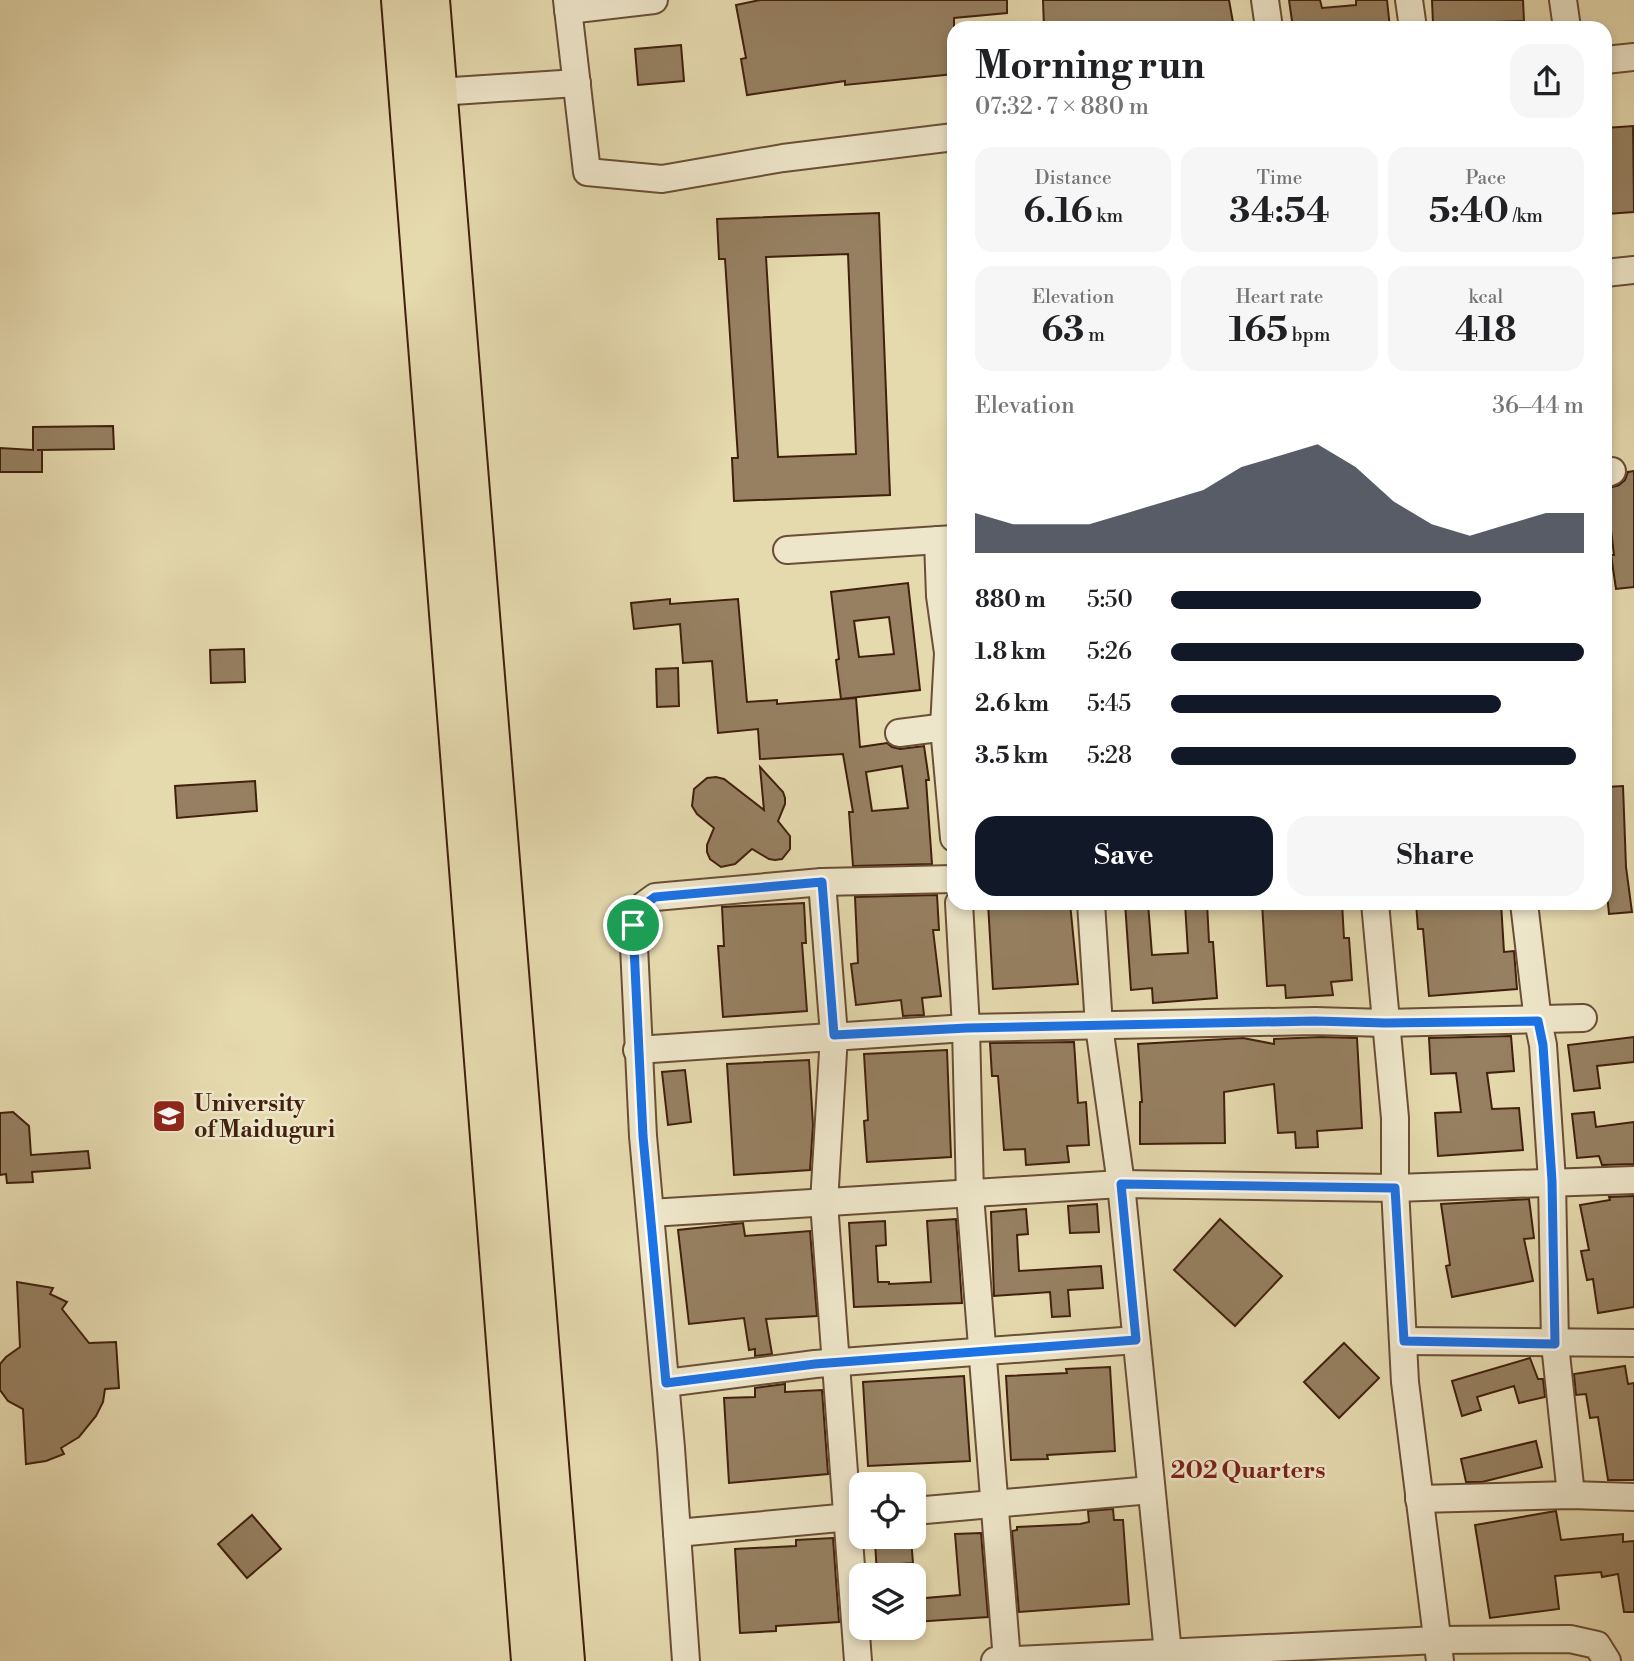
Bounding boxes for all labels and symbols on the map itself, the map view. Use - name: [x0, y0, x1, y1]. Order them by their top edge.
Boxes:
- pin: [603, 895, 663, 955]
- place label: University of Maiduguri: [194, 1090, 335, 1144]
- school or university icon: University of Maiduguri: [150, 1097, 188, 1135]
- district label: 202 Quarters: [1171, 1456, 1326, 1486]

